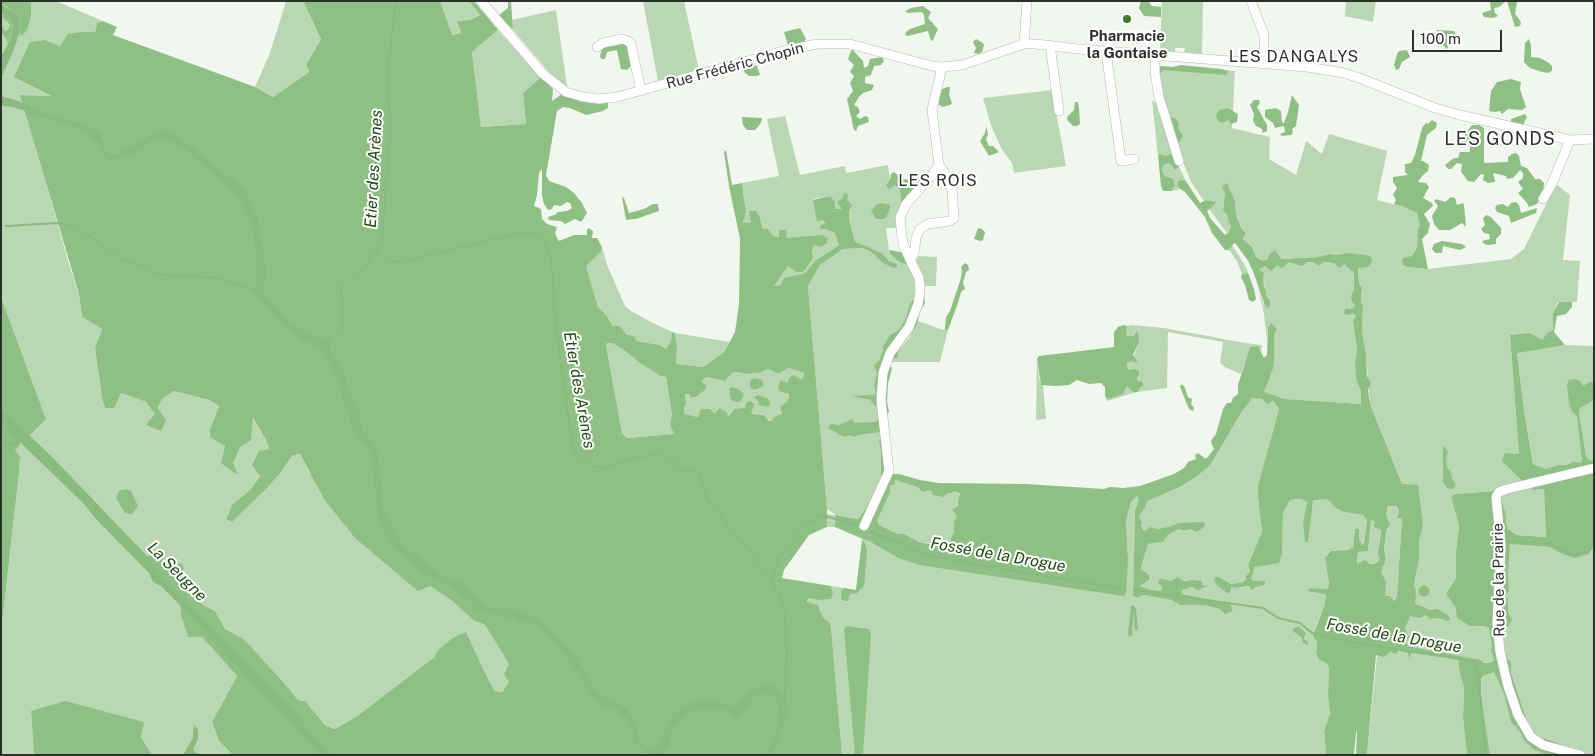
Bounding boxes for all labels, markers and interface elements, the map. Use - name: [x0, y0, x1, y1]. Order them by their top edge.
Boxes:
- marker: Pharmacie la Gontaise: [1121, 13, 1133, 25]
- scale bar: [1415, 20, 1505, 52]
- place label: Pharmacie la Gontaise: [1087, 27, 1167, 62]
- text: 100 m: [1420, 30, 1461, 47]
- street label: Rue Frédéric Chopin: [664, 39, 806, 93]
- district label: LES DANGALYS: [1227, 47, 1361, 67]
- water label: Etier des Arènes: [361, 109, 387, 229]
- district label: LES GONDS: [1443, 128, 1557, 150]
- district label: LES ROIS: [897, 171, 979, 191]
- water label: Étier des Arènes: [559, 330, 599, 450]
- street label: Rue de la Prairie: [1489, 523, 1509, 637]
- water label: Fossé de la Drogue: [929, 534, 1067, 576]
- water label: La Seugne: [143, 538, 211, 606]
- water label: Fossé de la Drogue: [1325, 615, 1463, 657]

